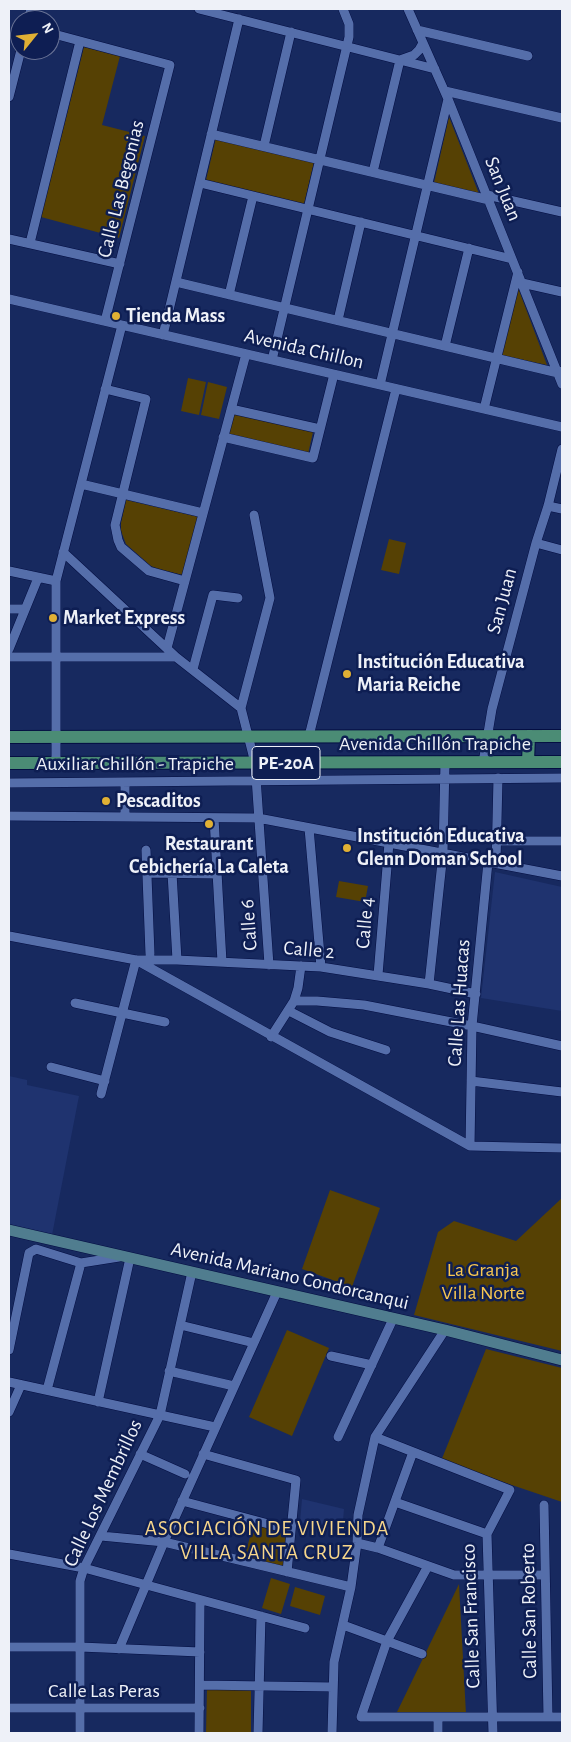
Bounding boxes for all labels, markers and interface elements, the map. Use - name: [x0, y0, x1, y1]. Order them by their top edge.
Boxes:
- north arrow: [10, 10, 60, 60]
- text: N: [39, 21, 56, 36]
- street label: Calle Las Begonias: [92, 118, 150, 260]
- street label: San Juan: [479, 153, 527, 225]
- place label: Tienda Mass: [126, 304, 225, 328]
- marker: Tienda Mass: [110, 310, 122, 322]
- street label: Avenida Chillon: [242, 324, 366, 374]
- street label: San Juan: [482, 565, 522, 637]
- place label: Market Express: [63, 606, 185, 630]
- marker: Market Express: [47, 612, 59, 624]
- place label: Institución Educativa Maria Reiche: [357, 650, 525, 697]
- marker: Institución Educativa Maria Reiche: [341, 668, 353, 680]
- street label: Avenida Chillón Trapiche: [339, 732, 531, 756]
- road number: PE-20A: [252, 746, 320, 780]
- street label: Auxiliar Chillón - Trapiche: [36, 752, 234, 776]
- place label: Pescaditos: [116, 789, 201, 813]
- marker: Pescaditos: [100, 795, 112, 807]
- marker: Restaurant Cebichería La Caleta: [203, 818, 215, 830]
- place label: Institución Educativa Glenn Doman School: [357, 824, 525, 871]
- place label: Restaurant Cebichería La Caleta: [129, 832, 289, 879]
- marker: Institución Educativa Glenn Doman School: [341, 842, 353, 854]
- street label: Calle 4: [351, 896, 379, 950]
- street label: Calle 6: [235, 899, 263, 951]
- street label: Calle 2: [282, 936, 336, 964]
- street label: Calle Las Huacas: [443, 939, 475, 1067]
- street label: Avenida Mariano Condorcanqui: [169, 1237, 411, 1315]
- park label: La Granja Villa Norte: [441, 1258, 525, 1305]
- street label: Calle Los Membrillos: [58, 1416, 148, 1570]
- district label: ASOCIACIÓN DE VIVIENDA VILLA SANTA CRUZ: [142, 1516, 392, 1566]
- street label: Calle San Francisco: [456, 1543, 486, 1689]
- street label: Calle San Roberto: [516, 1543, 542, 1679]
- street label: Calle Las Peras: [48, 1679, 160, 1703]

